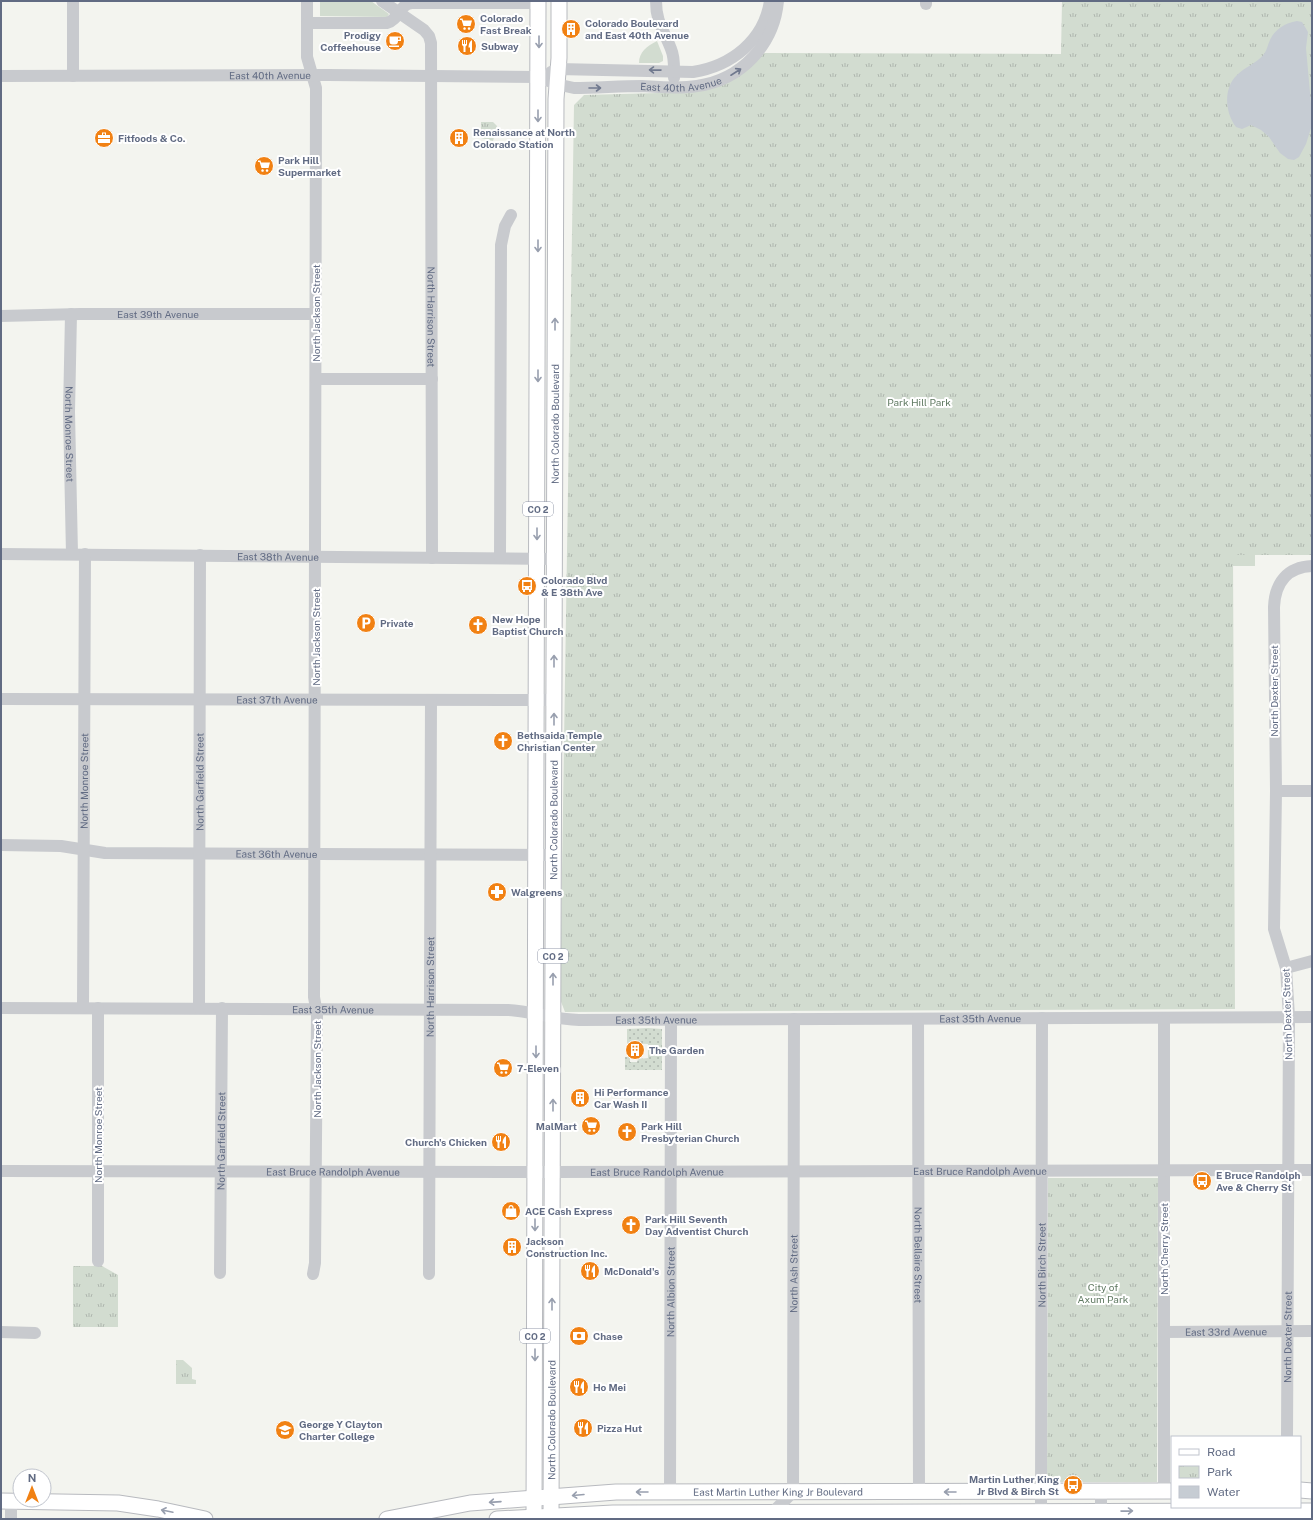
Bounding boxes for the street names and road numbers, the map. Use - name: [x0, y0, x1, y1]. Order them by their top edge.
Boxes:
- street label: East 40th Avenue: [229, 69, 311, 81]
- street label: East 40th Avenue: [640, 74, 724, 94]
- street label: North Jackson Street: [310, 264, 322, 362]
- street label: North Harrison Street: [425, 267, 438, 367]
- street label: East 39th Avenue: [117, 308, 199, 320]
- street label: North Colorado Boulevard: [549, 364, 561, 484]
- street label: North Monroe Street: [63, 386, 76, 482]
- road number: CO 2: [523, 502, 553, 516]
- street label: East 38th Avenue: [237, 550, 319, 563]
- street label: North Jackson Street: [310, 588, 322, 686]
- street label: North Dexter Street: [1268, 645, 1280, 737]
- street label: East 37th Avenue: [236, 693, 318, 706]
- street label: North Monroe Street: [78, 733, 90, 829]
- street label: North Garfield Street: [193, 733, 206, 831]
- street label: North Colorado Boulevard: [547, 760, 560, 880]
- street label: East 36th Avenue: [235, 848, 318, 860]
- street label: North Harrison Street: [424, 937, 436, 1037]
- road number: CO 2: [538, 949, 568, 963]
- street label: North Dexter Street: [1279, 968, 1295, 1060]
- street label: East 35th Avenue: [292, 1003, 374, 1015]
- street label: East 35th Avenue: [939, 1012, 1022, 1025]
- street label: East 35th Avenue: [615, 1014, 698, 1026]
- street label: North Jackson Street: [311, 1020, 323, 1118]
- street label: North Monroe Street: [92, 1087, 104, 1183]
- street label: North Garfield Street: [215, 1092, 227, 1190]
- street label: East Bruce Randolph Avenue: [266, 1165, 400, 1178]
- street label: East Bruce Randolph Avenue: [913, 1165, 1047, 1177]
- street label: East Bruce Randolph Avenue: [590, 1166, 724, 1178]
- street label: North Cherry Street: [1158, 1203, 1170, 1295]
- street label: North Bellaire Street: [912, 1207, 925, 1303]
- street label: North Birch Street: [1035, 1222, 1048, 1307]
- street label: North Ash Street: [787, 1234, 800, 1313]
- street label: North Albion Street: [664, 1247, 677, 1337]
- street label: North Dexter Street: [1281, 1291, 1294, 1383]
- street label: East 33rd Avenue: [1185, 1325, 1267, 1338]
- road number: CO 2: [520, 1329, 550, 1343]
- street label: North Colorado Boulevard: [545, 1360, 558, 1480]
- street label: East Martin Luther King Jr Boulevard: [693, 1486, 863, 1498]

